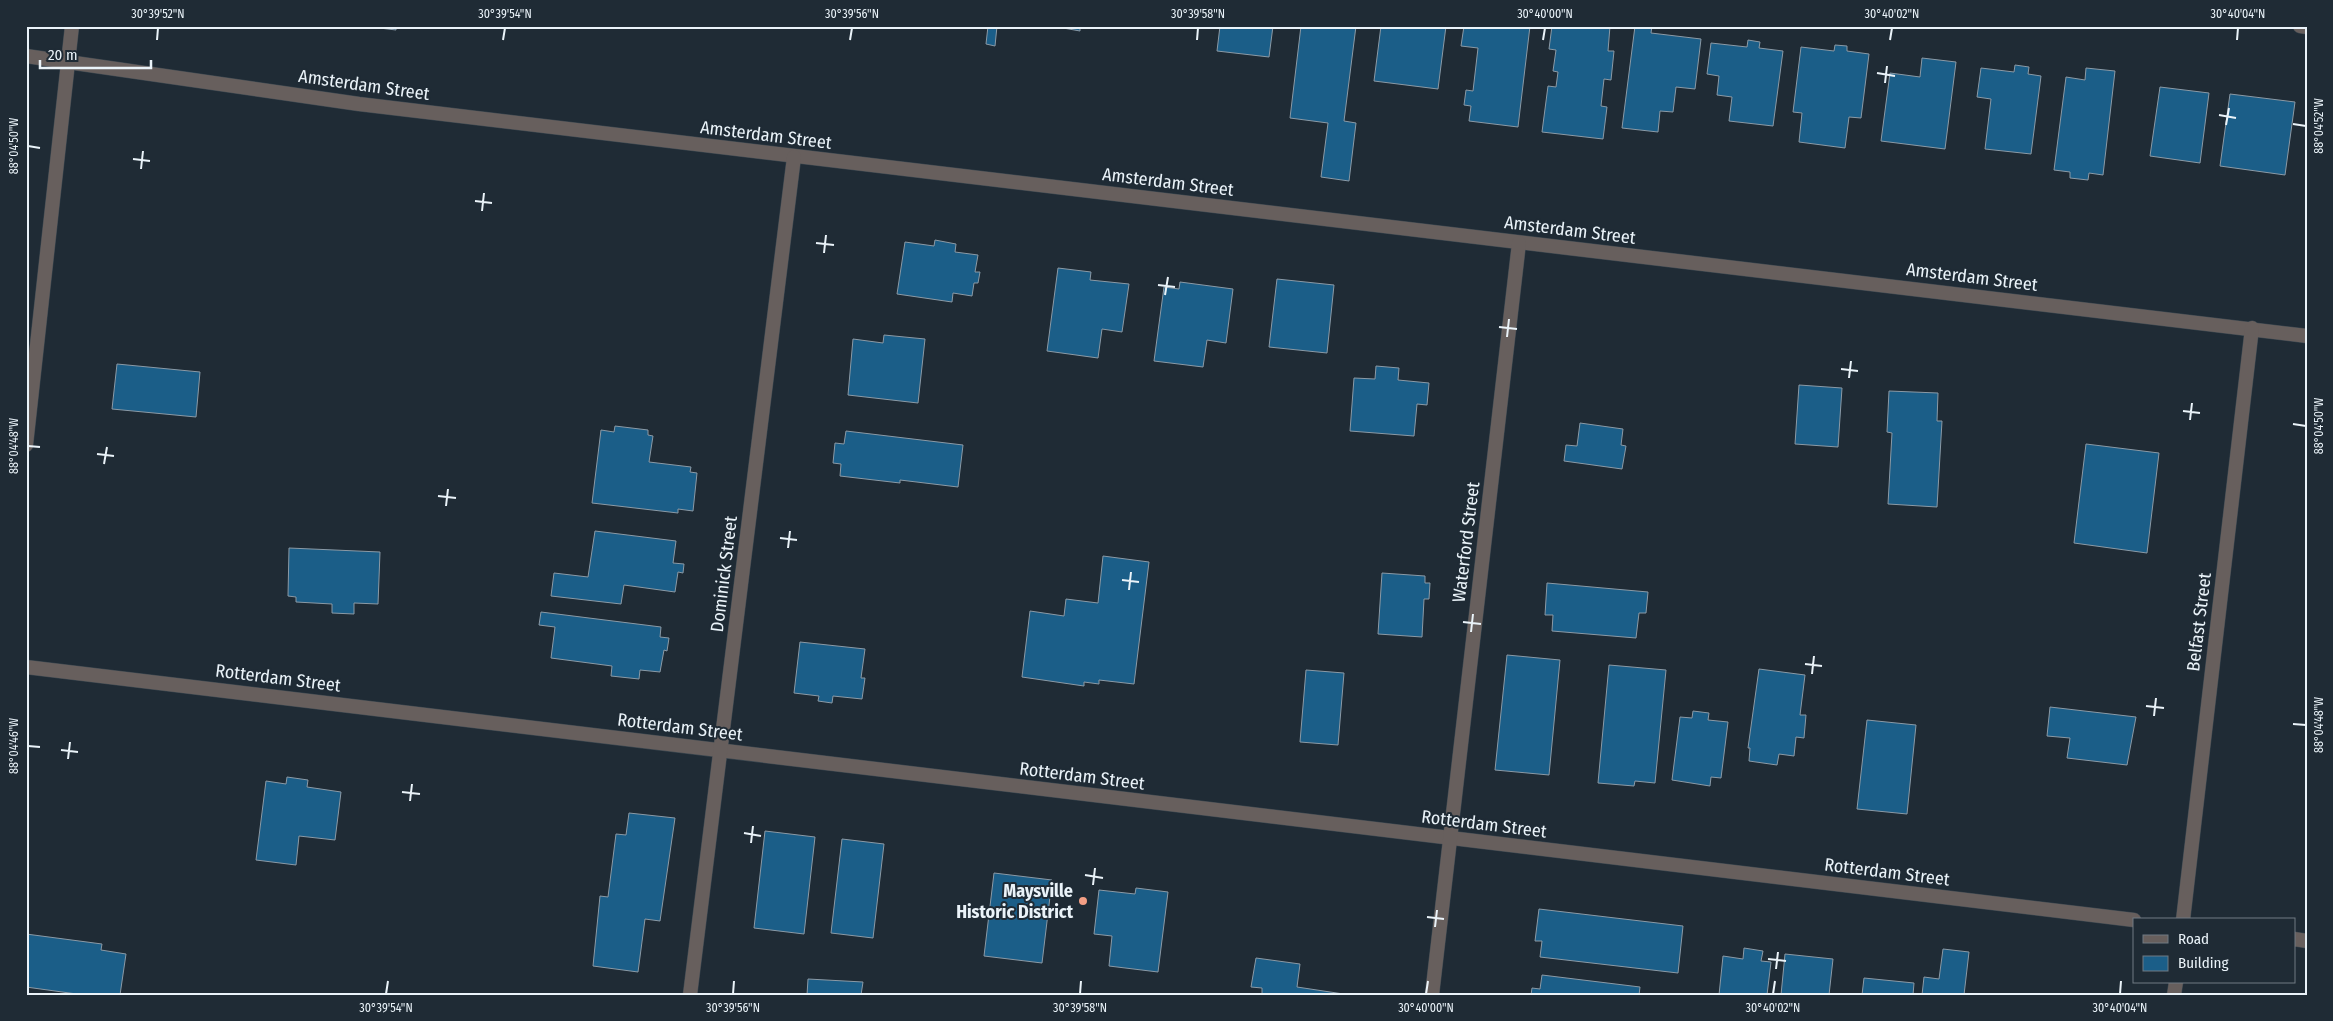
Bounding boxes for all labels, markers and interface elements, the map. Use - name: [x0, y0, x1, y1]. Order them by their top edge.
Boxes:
- text: 30°39'52"N: [131, 7, 185, 21]
- text: 30°39'54"N: [478, 7, 532, 21]
- text: 30°39'56"N: [825, 7, 879, 21]
- text: 30°39'58"N: [1171, 7, 1225, 21]
- text: 30°40'00"N: [1517, 7, 1573, 21]
- text: 30°40'02"N: [1865, 7, 1919, 21]
- text: 30°40'04"N: [2211, 7, 2265, 21]
- scale bar: [40, 38, 151, 70]
- text: 20 m: [48, 46, 78, 64]
- street label: Amsterdam Street: [297, 65, 431, 105]
- text: 88°04'52"W: [2312, 98, 2326, 154]
- street label: Amsterdam Street: [699, 116, 833, 154]
- text: 88°04'50"W: [7, 118, 21, 174]
- street label: Amsterdam Street: [1101, 163, 1235, 201]
- street label: Amsterdam Street: [1503, 211, 1637, 249]
- street label: Amsterdam Street: [1905, 258, 2039, 296]
- text: 88°04'50"W: [2312, 398, 2326, 454]
- text: 88°04'48"W: [7, 418, 21, 474]
- street label: Waterford Street: [1448, 480, 1484, 604]
- street label: Dominick Street: [706, 515, 742, 633]
- street label: Belfast Street: [2182, 571, 2216, 673]
- street label: Rotterdam Street: [214, 659, 342, 697]
- text: 88°04'48"W: [2312, 697, 2326, 753]
- street label: Rotterdam Street: [616, 708, 744, 746]
- text: 88°04'46"W: [7, 718, 21, 774]
- street label: Rotterdam Street: [1018, 757, 1146, 795]
- street label: Rotterdam Street: [1420, 805, 1548, 843]
- street label: Rotterdam Street: [1823, 853, 1951, 891]
- place label: Maysville Historic District: [956, 880, 1074, 923]
- marker: Maysville Historic District: [1077, 895, 1089, 907]
- legend: [2133, 918, 2296, 984]
- text: Road: [2178, 930, 2209, 948]
- text: Building: [2178, 954, 2229, 972]
- text: 30°39'54"N: [359, 1001, 413, 1015]
- text: 30°39'56"N: [706, 1001, 760, 1015]
- text: 30°39'58"N: [1053, 1001, 1107, 1015]
- text: 30°40'00"N: [1398, 1001, 1454, 1015]
- text: 30°40'02"N: [1746, 1001, 1800, 1015]
- text: 30°40'04"N: [2093, 1001, 2147, 1015]

